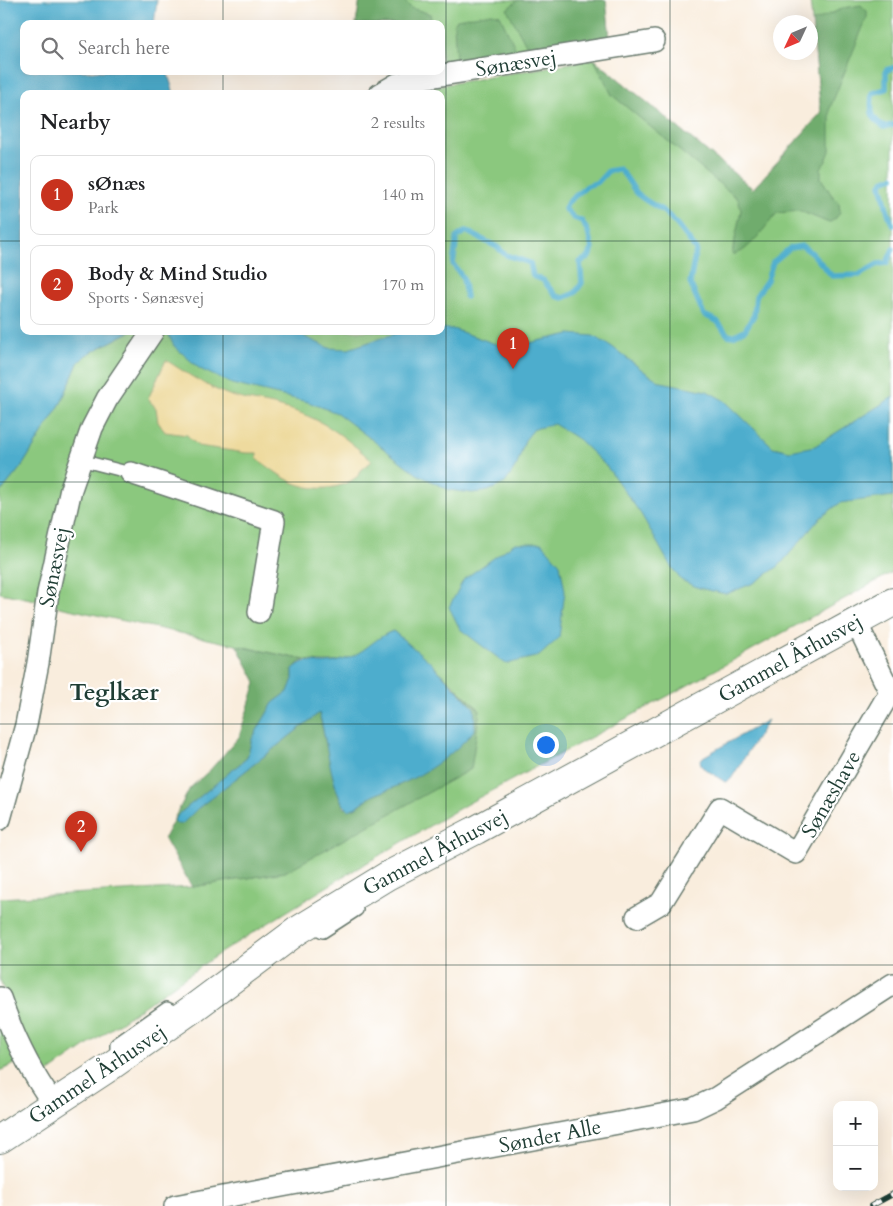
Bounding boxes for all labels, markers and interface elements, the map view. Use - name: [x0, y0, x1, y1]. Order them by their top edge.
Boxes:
- north arrow: [773, 15, 818, 60]
- search box: [20, 20, 445, 75]
- icon: search: [38, 34, 66, 62]
- text: Search here: [78, 35, 170, 61]
- street label: Sønæsvej: [474, 43, 559, 84]
- text: Nearby: [40, 108, 111, 137]
- text: 2 results: [371, 112, 425, 134]
- text: sØnæs: [88, 171, 145, 197]
- text: 1: [53, 184, 61, 206]
- text: 140 m: [382, 184, 424, 206]
- text: Park: [88, 197, 119, 219]
- text: Body & Mind Studio: [88, 261, 267, 287]
- text: 2: [53, 274, 61, 296]
- text: 170 m: [382, 274, 424, 296]
- text: Sports · Sønæsvej: [88, 287, 204, 309]
- pin: 1: [497, 328, 529, 369]
- street label: Sønæsvej: [32, 524, 77, 610]
- street label: Gammel Århusvej: [713, 607, 867, 710]
- district label: Teglkær: [69, 676, 159, 709]
- your location: [533, 732, 559, 758]
- street label: Sønæshave: [795, 745, 868, 843]
- street label: Gammel Århusvej: [358, 802, 513, 903]
- pin: 2: [65, 811, 97, 852]
- street label: Gammel Århusvej: [23, 1018, 172, 1131]
- map controls: [833, 1101, 878, 1191]
- button: +: [833, 1101, 878, 1146]
- street label: Sønder Alle: [497, 1112, 604, 1161]
- button: −: [833, 1146, 878, 1191]

